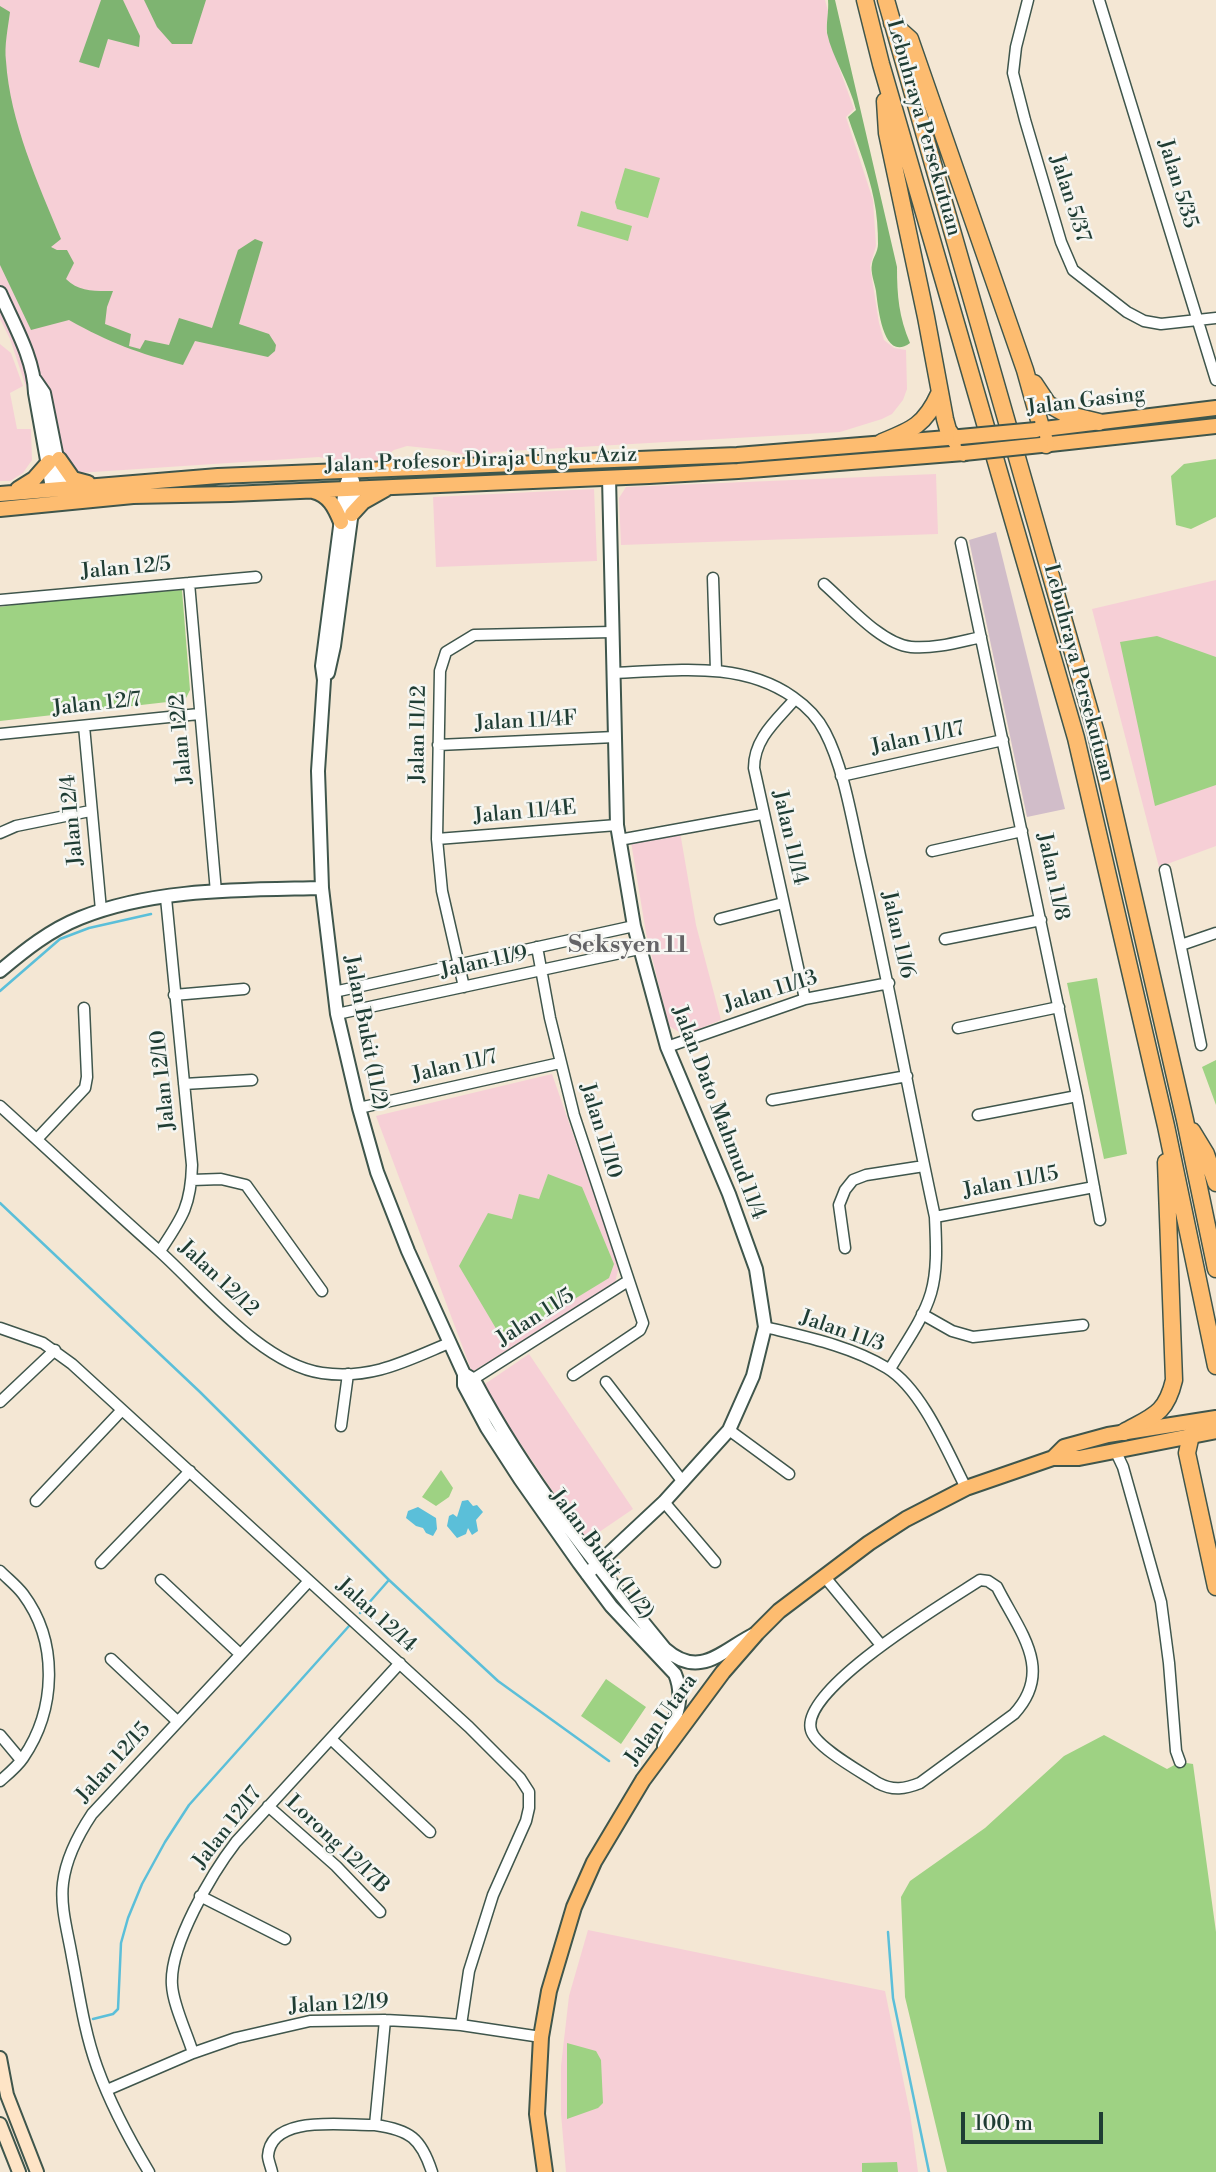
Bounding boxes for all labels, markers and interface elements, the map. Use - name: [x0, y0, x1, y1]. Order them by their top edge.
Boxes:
- street label: Lebuhraya Persekutuan: [880, 17, 966, 239]
- street label: Jalan 5/35: [1152, 136, 1202, 232]
- street label: Jalan 5/37: [1043, 152, 1095, 246]
- street label: Jalan Gasing: [1025, 382, 1147, 422]
- street label: Jalan Profesor Diraja Ungku Aziz: [324, 443, 638, 479]
- street label: Jalan 12/5: [80, 553, 172, 585]
- street label: Lebuhraya Persekutuan: [1037, 562, 1119, 784]
- street label: Jalan 11/12: [406, 685, 432, 783]
- street label: Jalan 12/7: [51, 688, 143, 722]
- street label: Jalan 12/2: [165, 693, 199, 785]
- street label: Jalan 11/4F: [474, 707, 578, 737]
- street label: Jalan 11/17: [869, 717, 967, 761]
- street label: Jalan 12/4: [56, 774, 90, 866]
- street label: Jalan 11/14: [766, 788, 812, 888]
- street label: Jalan 11/4E: [473, 796, 577, 830]
- street label: Jalan 11/8: [1030, 831, 1074, 923]
- street label: Jalan 11/6: [875, 889, 919, 981]
- district label: Seksyen 11: [568, 932, 688, 960]
- street label: Jalan 11/9: [438, 941, 530, 985]
- street label: Jalan Bukit (11/2): [338, 954, 392, 1112]
- street label: Jalan 11/13: [721, 966, 821, 1018]
- street label: Jalan Dato Mahmud 11/4: [666, 1002, 770, 1224]
- street label: Jalan 12/10: [146, 1028, 182, 1132]
- street label: Jalan 11/7: [410, 1045, 500, 1089]
- street label: Jalan 11/10: [574, 1080, 626, 1182]
- street label: Jalan 11/15: [961, 1161, 1061, 1205]
- street label: Jalan 12/12: [173, 1236, 263, 1322]
- street label: Jalan 11/5: [492, 1284, 580, 1352]
- street label: Jalan 11/3: [796, 1306, 888, 1358]
- street label: Jalan Bukit (11/2): [544, 1485, 658, 1625]
- street label: Jalan 12/14: [331, 1573, 421, 1659]
- street label: Jalan Utara: [621, 1670, 703, 1770]
- street label: Jalan 12/15: [71, 1718, 157, 1808]
- street label: Jalan 12/17: [188, 1782, 268, 1874]
- street label: Lorong 12/17B: [280, 1791, 394, 1899]
- street label: Jalan 12/19: [289, 1990, 389, 2020]
- scale bar: [964, 2098, 1106, 2142]
- text: 100 m: [974, 2111, 1033, 2137]

